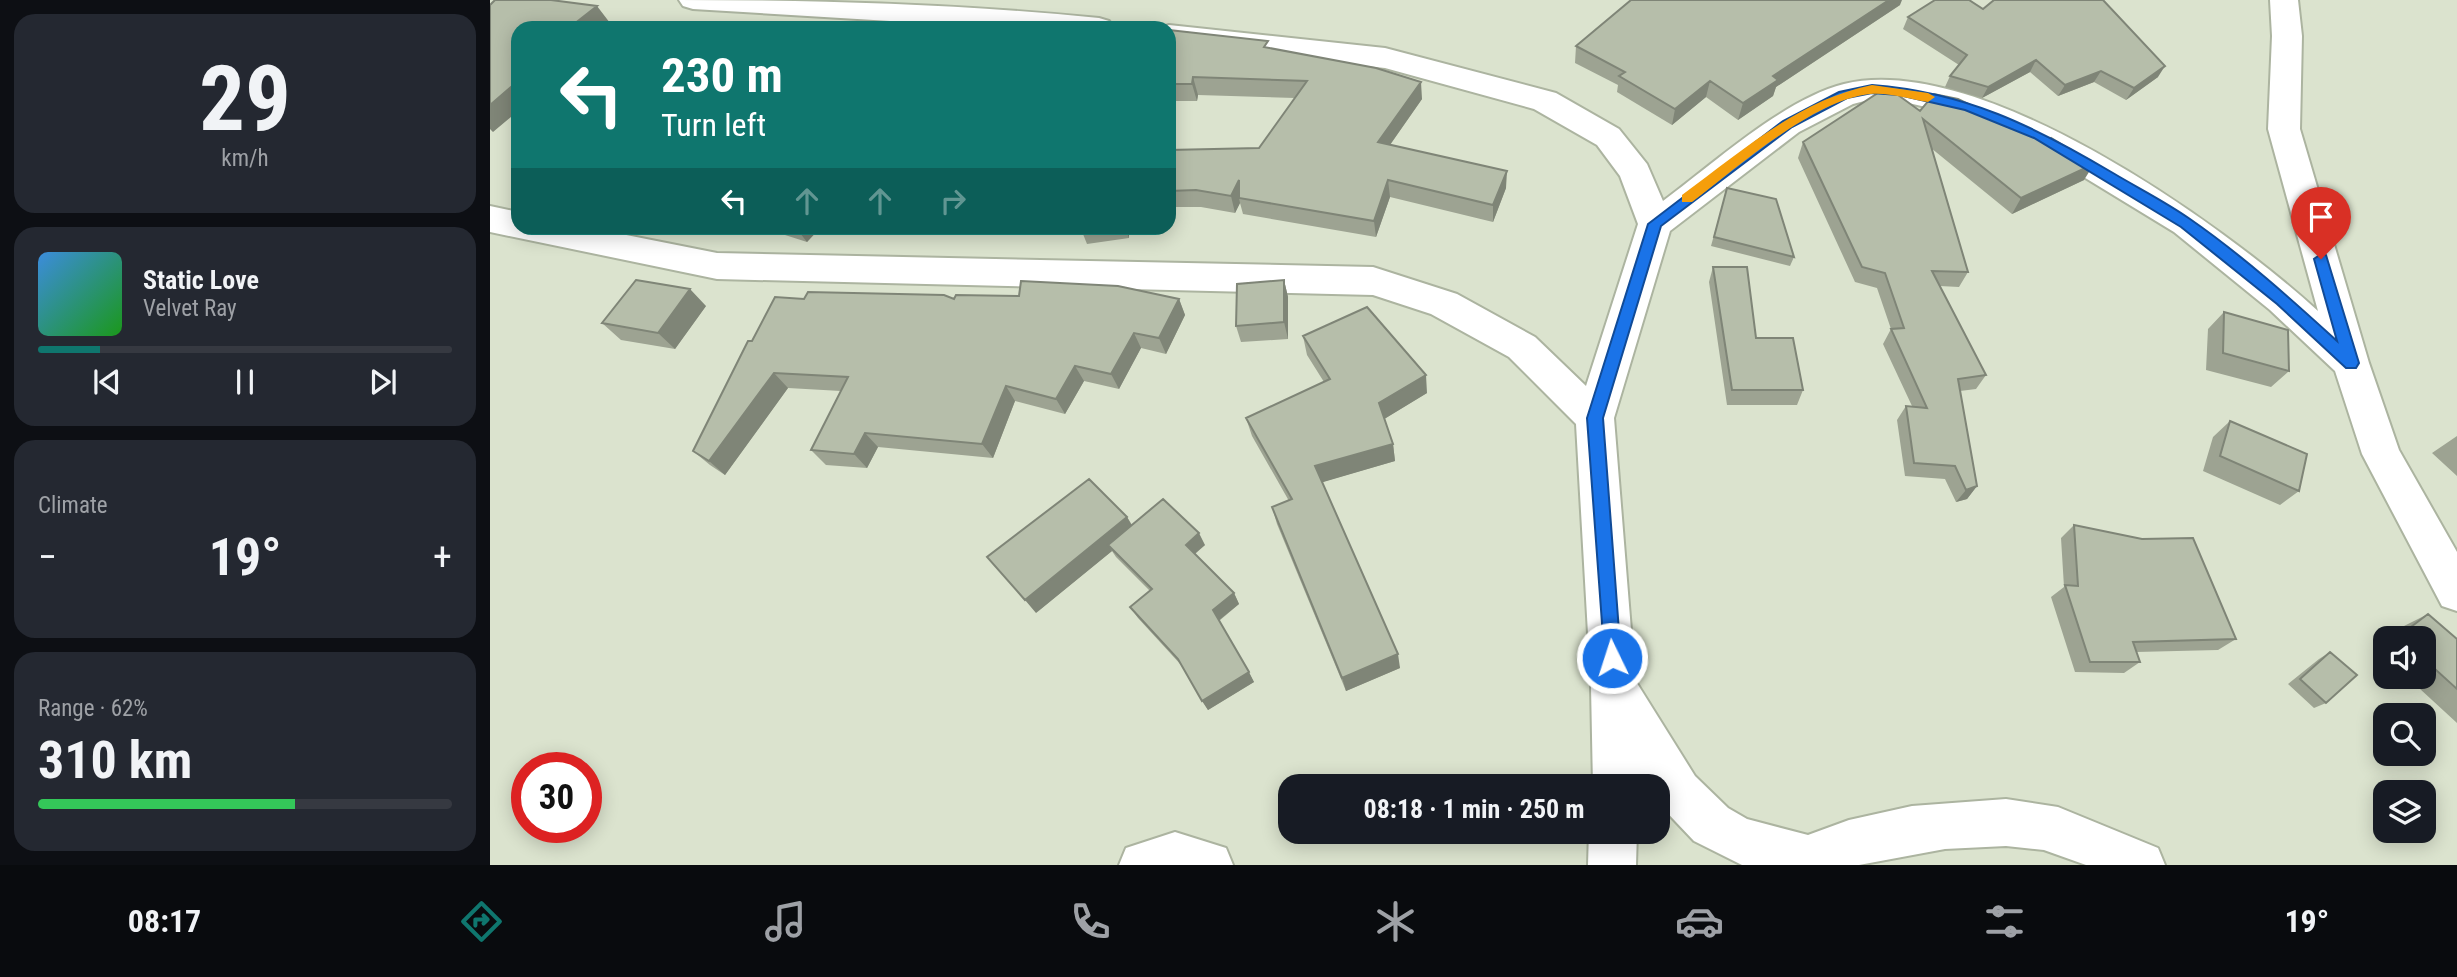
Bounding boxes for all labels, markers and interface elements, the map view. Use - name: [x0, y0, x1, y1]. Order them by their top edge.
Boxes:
- text: 29: [199, 46, 291, 152]
- text: 230 m: [661, 47, 783, 104]
- icon: left: [546, 49, 637, 140]
- text: Turn left: [661, 106, 766, 144]
- text: km/h: [221, 145, 269, 172]
- icon: left: [715, 182, 753, 220]
- icon: ahead: [788, 182, 826, 220]
- icon: ahead: [861, 182, 899, 220]
- icon: right: [934, 182, 972, 220]
- pin: [2291, 187, 2351, 259]
- icon: arrive: [2302, 198, 2340, 236]
- text: Static Love: [143, 265, 259, 295]
- text: Velvet Ray: [143, 295, 237, 322]
- icon: previous: [88, 363, 126, 401]
- icon: pause: [226, 363, 264, 401]
- icon: next: [364, 363, 402, 401]
- text: Climate: [38, 492, 108, 519]
- text: 19°: [209, 527, 281, 588]
- text: −: [38, 535, 57, 579]
- text: +: [433, 535, 452, 579]
- position arrow: [1575, 621, 1649, 695]
- map controls: [2373, 626, 2436, 843]
- button: sound: [2373, 626, 2436, 689]
- text: Range · 62%: [38, 695, 148, 722]
- button: search: [2373, 703, 2436, 766]
- text: 310 km: [38, 730, 192, 791]
- speed limit sign: 30: [511, 752, 602, 843]
- button: layers: [2373, 780, 2436, 843]
- text: 08:18 · 1 min · 250 m: [1364, 794, 1584, 824]
- icon: directions: [457, 897, 506, 946]
- icon: music: [761, 897, 810, 946]
- icon: phone: [1066, 897, 1115, 946]
- icon: climate: [1371, 897, 1420, 946]
- icon: car: [1675, 897, 1724, 946]
- icon: filters: [1980, 897, 2029, 946]
- text: 08:17: [128, 902, 201, 940]
- text: 19°: [2284, 902, 2329, 940]

